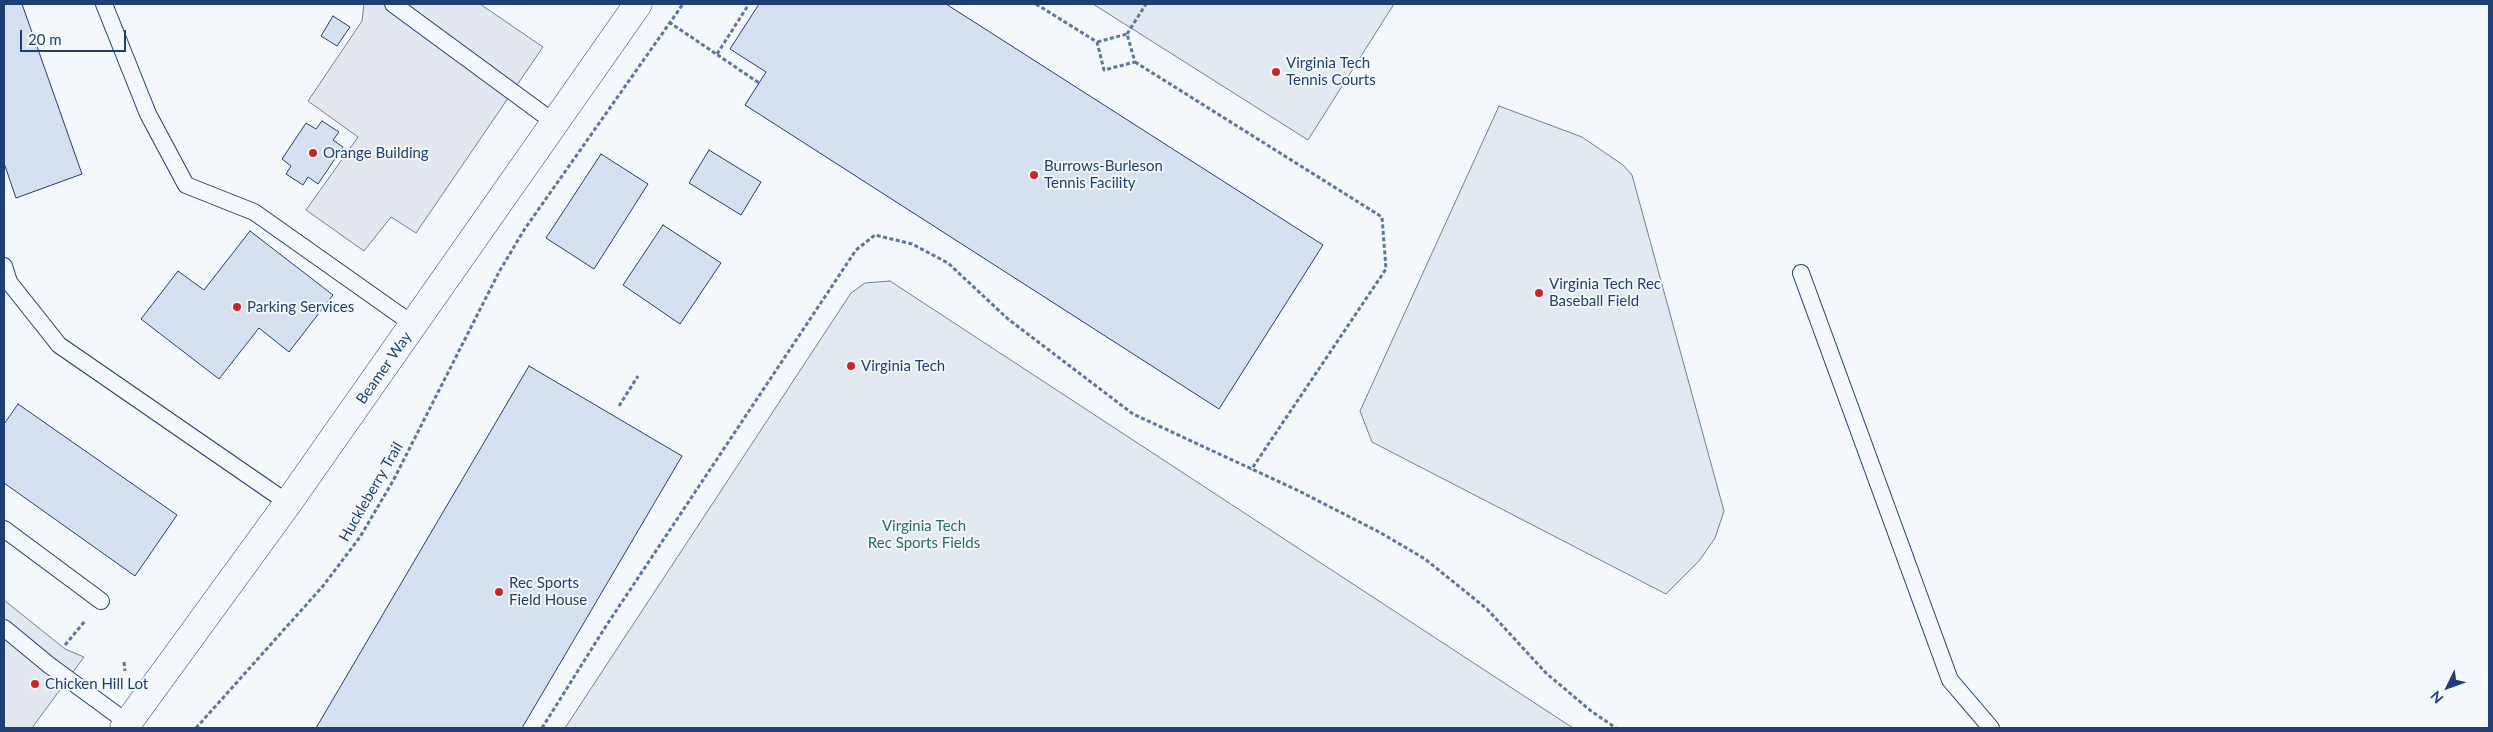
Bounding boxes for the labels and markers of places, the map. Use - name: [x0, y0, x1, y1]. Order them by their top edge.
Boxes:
- place label: Virginia Tech Tennis Courts: [1286, 54, 1376, 89]
- marker: Virginia Tech Tennis Courts: [1270, 66, 1282, 78]
- place label: Orange Building: [323, 144, 429, 162]
- marker: Orange Building: [307, 147, 319, 159]
- place label: Burrows-Burleson Tennis Facility: [1044, 157, 1163, 192]
- marker: Burrows-Burleson Tennis Facility: [1028, 169, 1040, 181]
- place label: Virginia Tech Rec Baseball Field: [1549, 275, 1661, 310]
- marker: Virginia Tech Rec Baseball Field: [1533, 287, 1545, 299]
- place label: Parking Services: [247, 298, 354, 316]
- marker: Parking Services: [231, 301, 243, 313]
- place label: Virginia Tech: [861, 357, 945, 375]
- marker: Virginia Tech: [845, 360, 857, 372]
- place label: Rec Sports Field House: [509, 574, 587, 609]
- marker: Rec Sports Field House: [493, 586, 505, 598]
- place label: Chicken Hill Lot: [45, 675, 148, 693]
- marker: Chicken Hill Lot: [29, 678, 41, 690]

